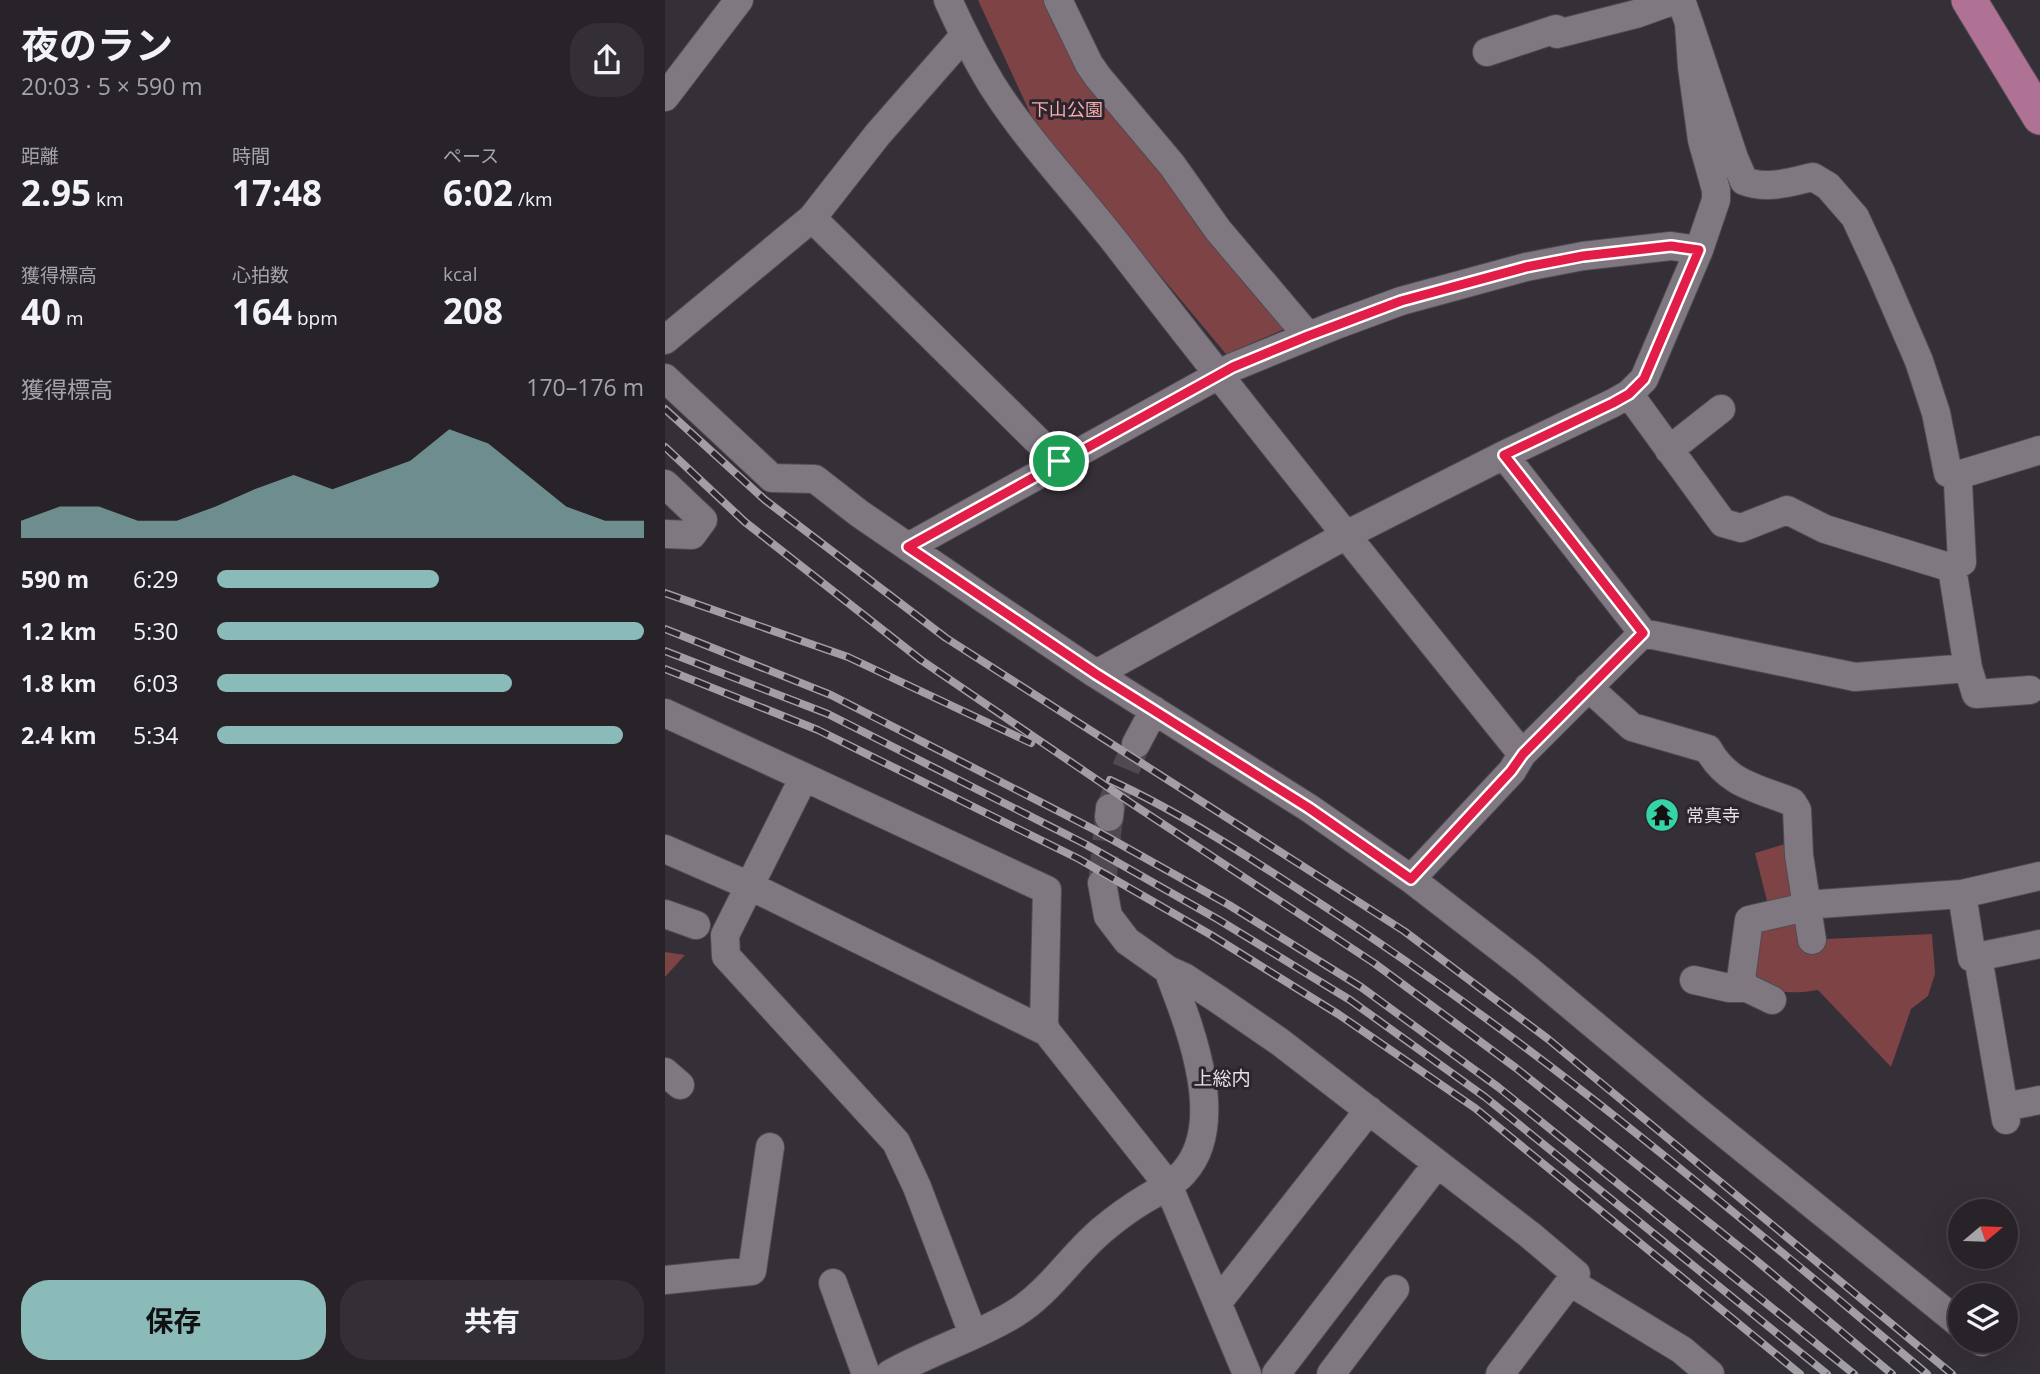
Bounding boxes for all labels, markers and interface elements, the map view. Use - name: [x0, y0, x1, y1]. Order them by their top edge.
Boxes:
- text: 夜のラン: [21, 18, 173, 70]
- button: share: [570, 23, 644, 97]
- text: 20:03 · 5 × 590 m: [21, 70, 203, 102]
- park label: 下山公園: [1031, 97, 1103, 121]
- text: 距離: [21, 143, 59, 169]
- text: 時間: [232, 143, 270, 169]
- text: ペース: [443, 143, 499, 169]
- text: 2.95: [21, 169, 91, 216]
- text: 17:48: [232, 169, 322, 216]
- text: 6:02: [443, 169, 513, 216]
- text: km: [91, 186, 124, 212]
- text: /km: [513, 186, 553, 212]
- text: kcal: [443, 261, 477, 287]
- text: 獲得標高: [21, 262, 97, 288]
- text: 心拍数: [232, 262, 289, 288]
- text: 208: [443, 287, 503, 334]
- text: 40: [21, 288, 61, 335]
- text: 164: [232, 288, 292, 335]
- text: m: [61, 305, 84, 331]
- text: bpm: [292, 305, 338, 331]
- text: 170–176 m: [526, 371, 644, 403]
- text: 獲得標高: [21, 373, 113, 405]
- pin: [1029, 431, 1089, 491]
- icon: arrive: [1040, 442, 1078, 480]
- text: 590 m: [21, 563, 89, 595]
- text: 6:29: [133, 563, 179, 595]
- text: 1.2 km: [21, 615, 97, 647]
- text: 5:30: [133, 615, 179, 647]
- text: 1.8 km: [21, 667, 97, 699]
- text: 6:03: [133, 667, 179, 699]
- text: 2.4 km: [21, 719, 97, 751]
- text: 5:34: [133, 719, 179, 751]
- temple icon: 常真寺: [1643, 796, 1681, 834]
- place label: 常真寺: [1686, 803, 1740, 827]
- district label: 上総内: [1193, 1065, 1251, 1091]
- north arrow: [1948, 1199, 2018, 1269]
- map controls: [1948, 1199, 2018, 1353]
- button: 保存: [21, 1280, 326, 1360]
- button: 共有: [340, 1280, 644, 1360]
- button: layers: [1948, 1283, 2018, 1353]

